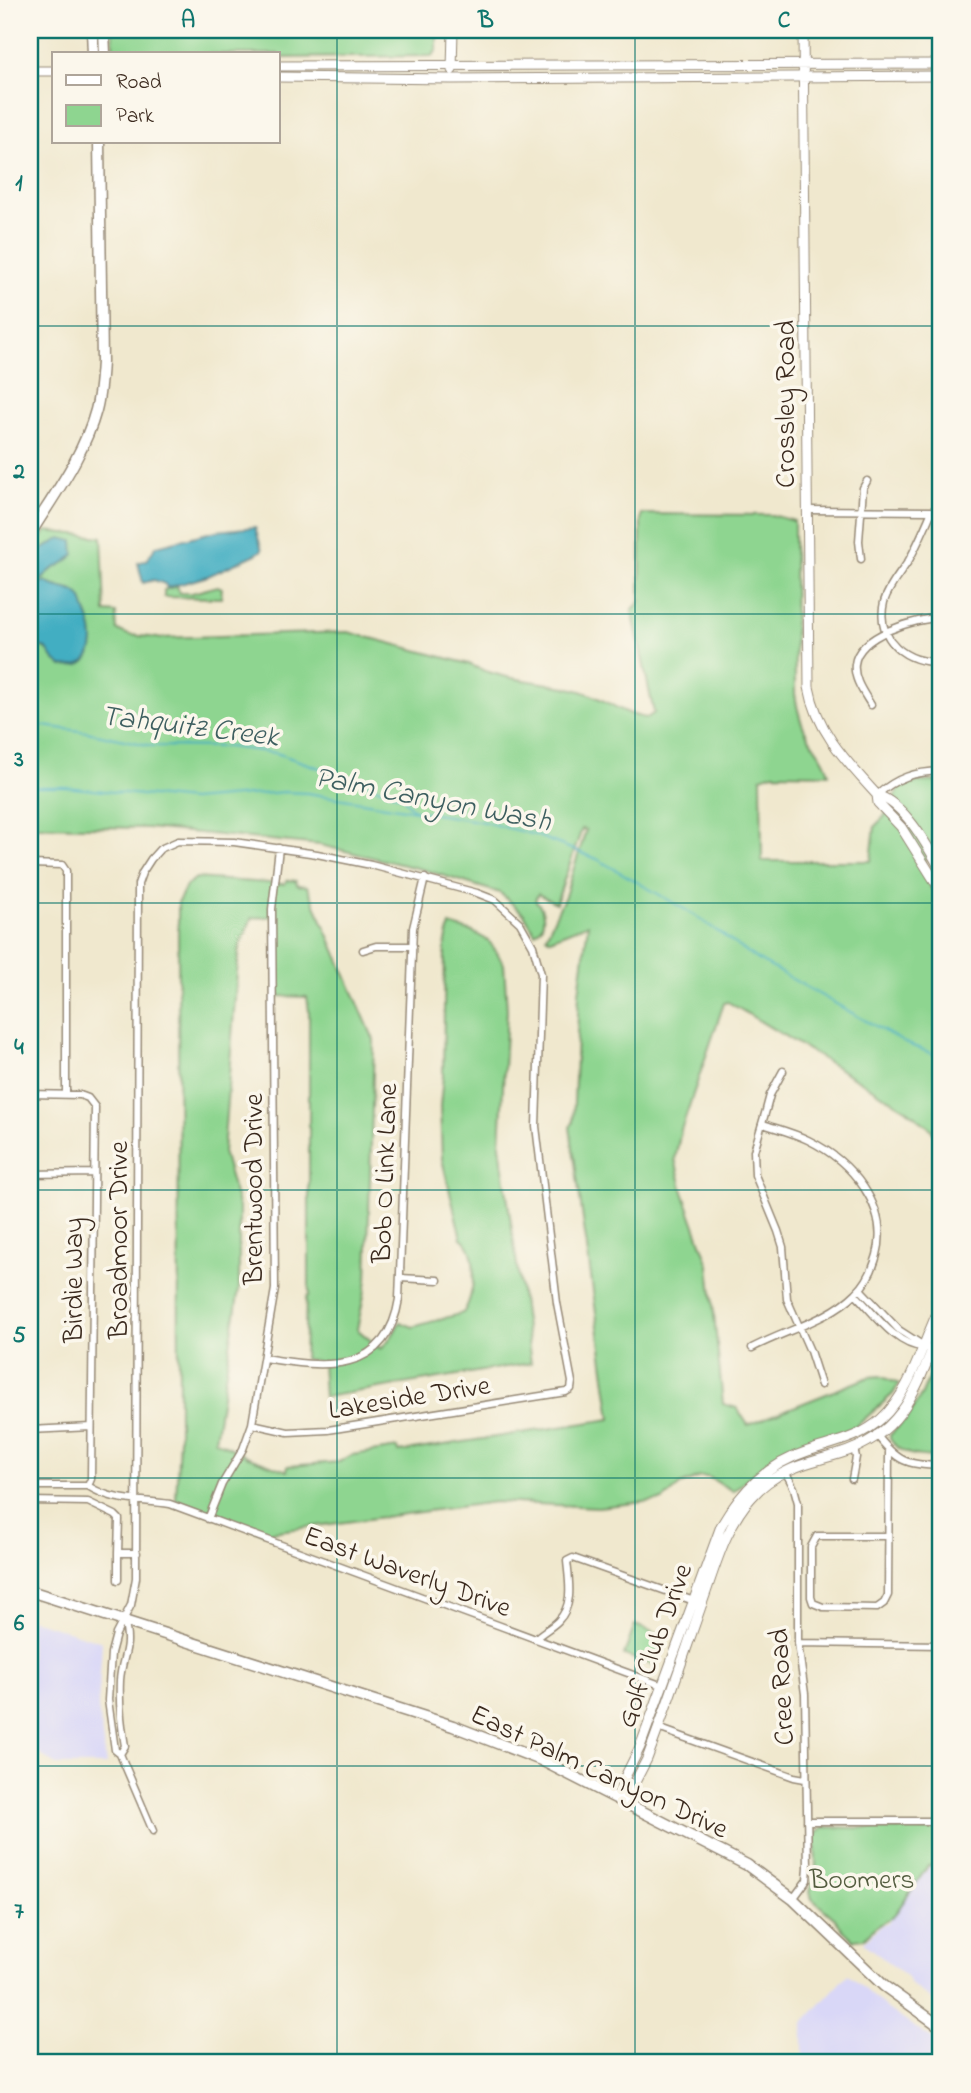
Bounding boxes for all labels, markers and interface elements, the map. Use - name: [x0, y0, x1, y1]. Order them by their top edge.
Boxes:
- text: A: [181, 5, 195, 38]
- text: B: [477, 5, 494, 38]
- text: C: [778, 5, 791, 38]
- legend: [52, 52, 280, 144]
- text: Road: [116, 68, 162, 98]
- text: Park: [116, 102, 155, 132]
- text: 1: [15, 168, 23, 201]
- street label: Crossley Road: [767, 320, 808, 488]
- text: 2: [12, 456, 25, 489]
- water label: Tahquitz Creek: [98, 695, 283, 761]
- text: 3: [13, 744, 24, 777]
- water label: Palm Canyon Wash: [311, 756, 555, 846]
- text: 4: [14, 1032, 24, 1065]
- street label: Bob O Link Lane: [363, 1082, 410, 1265]
- street label: Brentwood Drive: [235, 1093, 276, 1286]
- street label: Broadmoor Drive: [100, 1141, 141, 1340]
- street label: Birdie Way: [55, 1217, 96, 1344]
- text: 5: [12, 1320, 26, 1353]
- street label: Lakeside Drive: [326, 1366, 494, 1432]
- street label: East Waverly Drive: [297, 1517, 517, 1630]
- street label: Golf Club Drive: [608, 1558, 705, 1734]
- text: 6: [14, 1608, 25, 1641]
- street label: Cree Road: [760, 1627, 807, 1746]
- street label: East Palm Canyon Drive: [463, 1695, 735, 1851]
- park label: Boomers: [808, 1861, 915, 1902]
- text: 7: [14, 1896, 24, 1929]

